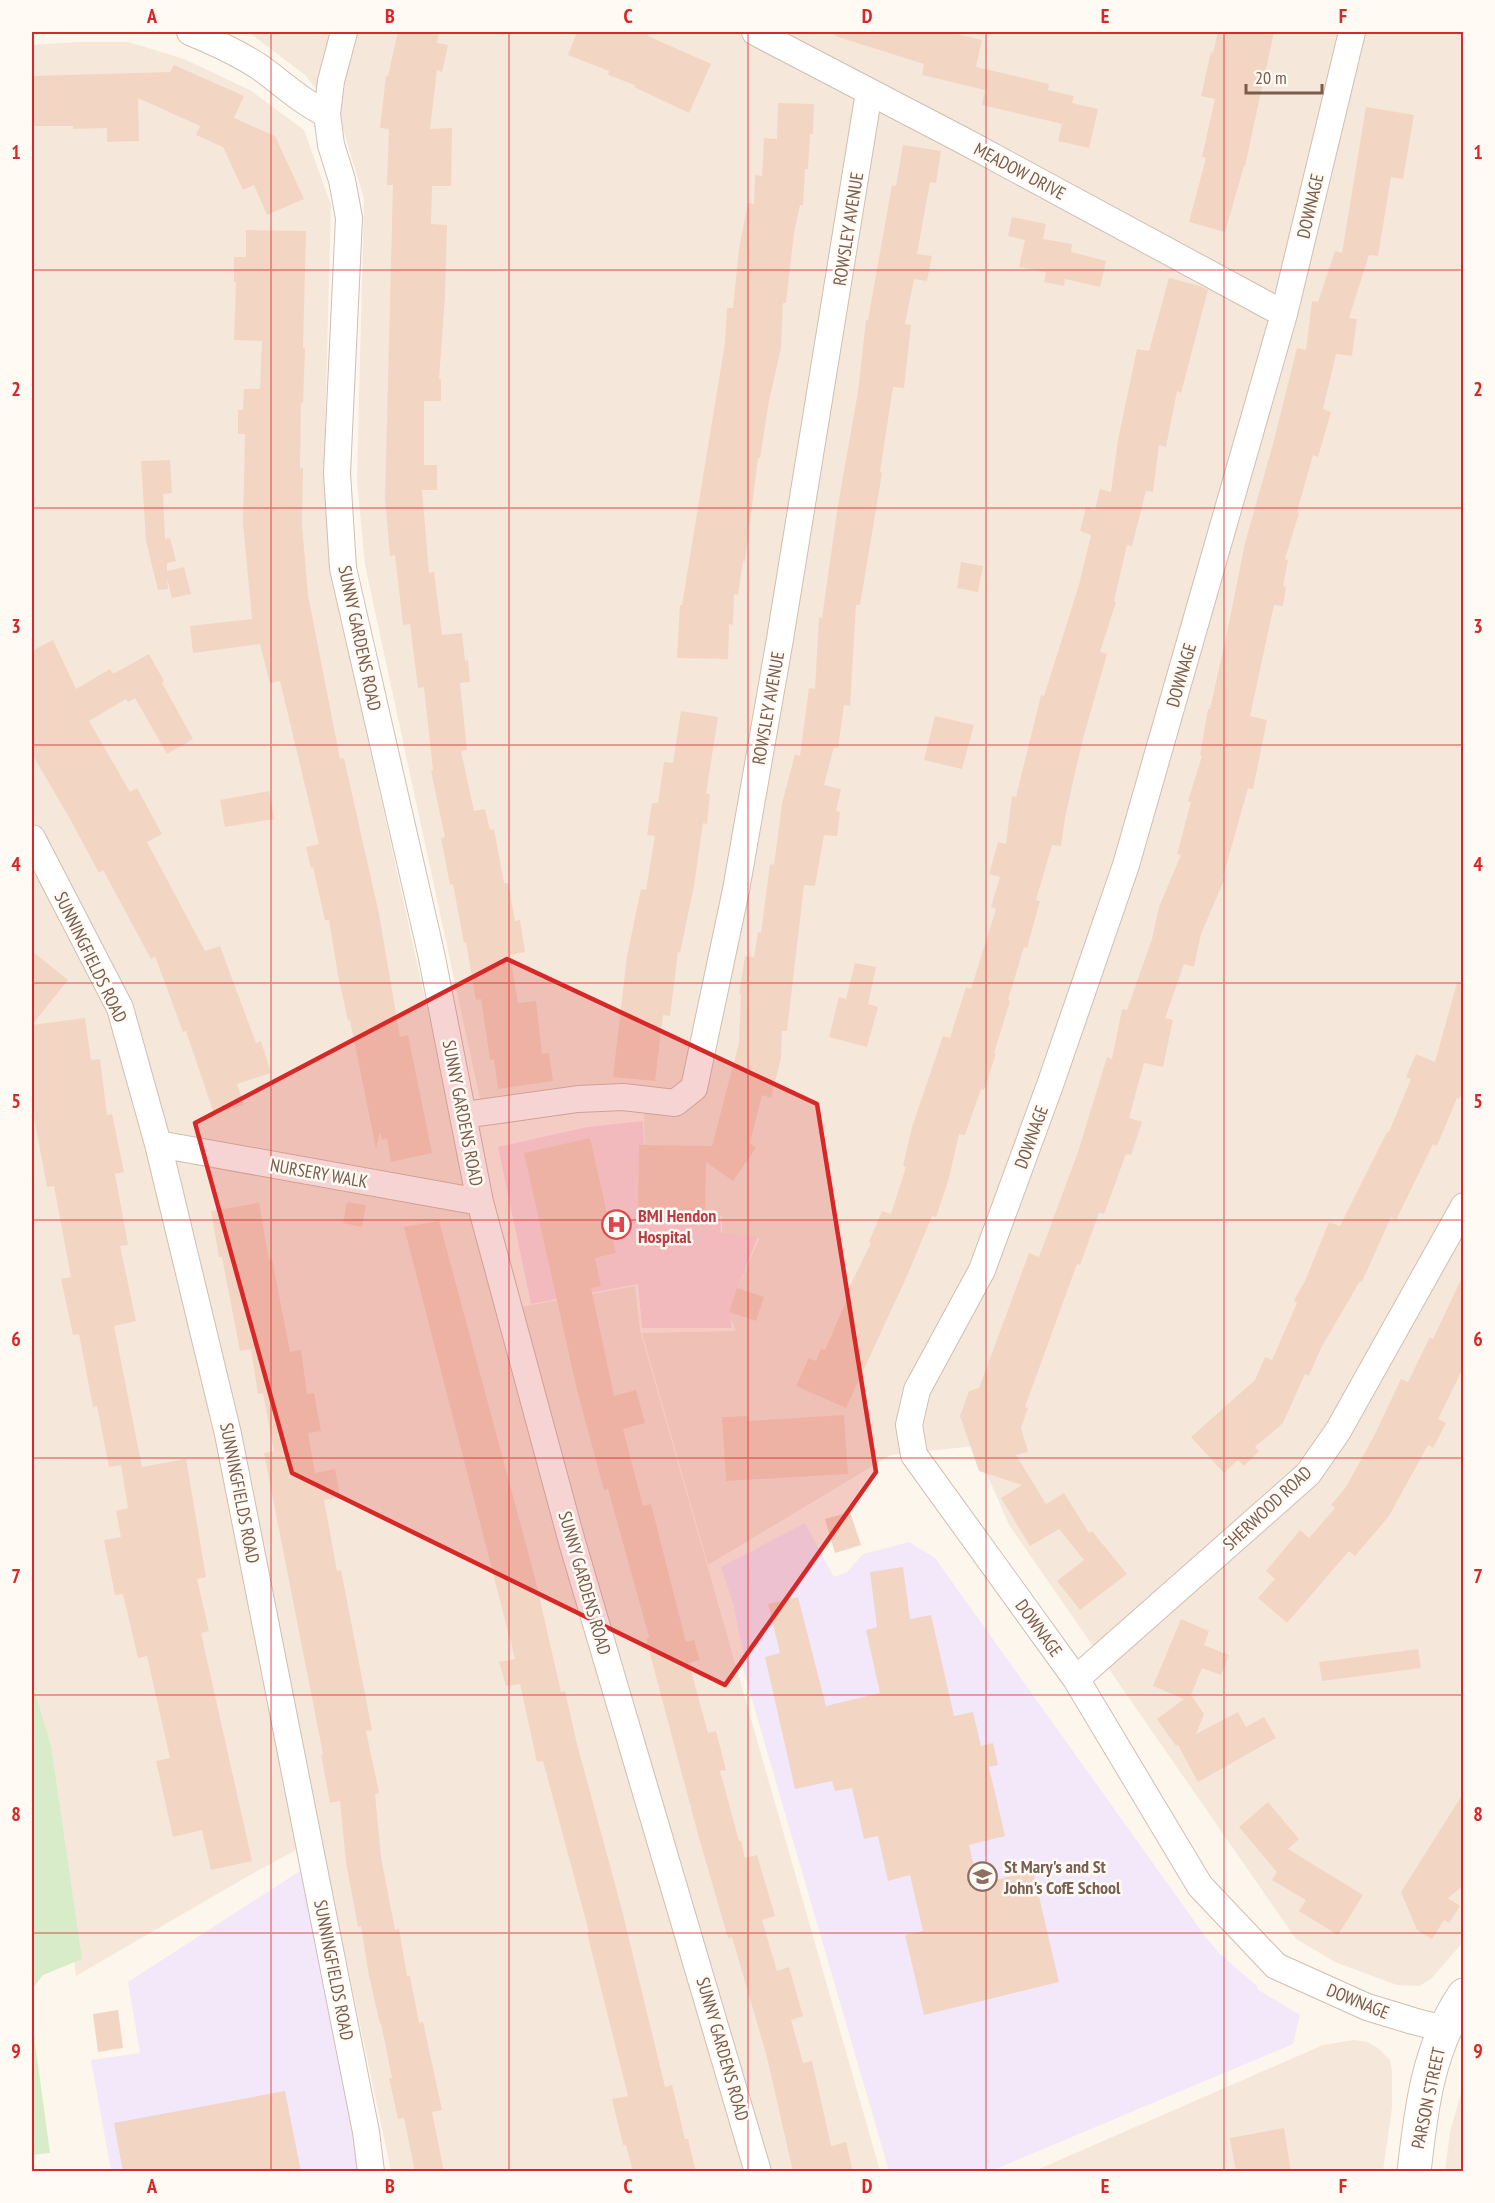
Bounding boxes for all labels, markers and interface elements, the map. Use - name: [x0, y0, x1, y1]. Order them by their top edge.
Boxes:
- text: A: [146, 3, 158, 29]
- text: B: [385, 3, 395, 29]
- text: C: [623, 3, 633, 29]
- text: D: [862, 3, 873, 29]
- text: E: [1101, 3, 1109, 29]
- text: F: [1339, 3, 1347, 29]
- scale bar: [1246, 57, 1322, 95]
- text: 20 m: [1255, 66, 1287, 89]
- street label: MEADOW DRIVE: [970, 137, 1070, 205]
- text: 1: [11, 139, 21, 165]
- text: 1: [1473, 139, 1483, 165]
- street label: ROWSLEY AVENUE: [828, 171, 868, 287]
- street label: DOWNAGE: [1291, 171, 1329, 241]
- text: 2: [11, 376, 21, 402]
- text: 2: [1473, 376, 1483, 402]
- street label: SUNNY GARDENS ROAD: [333, 563, 387, 713]
- text: 3: [11, 613, 21, 639]
- text: 3: [1473, 613, 1483, 639]
- street label: DOWNAGE: [1161, 640, 1201, 710]
- street label: ROWSLEY AVENUE: [747, 650, 789, 766]
- text: 4: [11, 851, 21, 877]
- text: 4: [1473, 851, 1483, 877]
- street label: SUNNINGFIELDS ROAD: [49, 888, 133, 1026]
- street label: SUNNY GARDENS ROAD: [438, 1038, 488, 1188]
- text: 5: [11, 1088, 21, 1114]
- text: 5: [1473, 1088, 1483, 1114]
- street label: DOWNAGE: [1009, 1102, 1053, 1172]
- street label: NURSERY WALK: [268, 1153, 370, 1193]
- place label: BMI Hendon Hospital: [638, 1204, 716, 1248]
- hospital icon: BMI Hendon Hospital: [601, 1209, 633, 1241]
- text: 6: [11, 1326, 21, 1352]
- text: 6: [1473, 1326, 1483, 1352]
- street label: SUNNINGFIELDS ROAD: [215, 1421, 265, 1565]
- street label: SHERWOOD ROAD: [1218, 1461, 1316, 1555]
- street label: SUNNY GARDENS ROAD: [554, 1509, 616, 1657]
- text: 7: [11, 1563, 21, 1589]
- text: 7: [1473, 1563, 1483, 1589]
- street label: DOWNAGE: [1010, 1595, 1068, 1661]
- text: 8: [11, 1801, 21, 1827]
- text: 8: [1473, 1801, 1483, 1827]
- place label: St Mary's and St John's CofE School: [1003, 1855, 1121, 1899]
- school or university icon: St Mary's and St John's CofE School: [967, 1860, 999, 1892]
- street label: SUNNINGFIELDS ROAD: [309, 1898, 359, 2042]
- street label: SUNNY GARDENS ROAD: [692, 1975, 754, 2123]
- street label: DOWNAGE: [1323, 1978, 1393, 2024]
- text: 9: [11, 2038, 21, 2064]
- text: 9: [1473, 2038, 1483, 2064]
- street label: PARSON STREET: [1406, 2045, 1450, 2151]
- text: A: [146, 2173, 158, 2199]
- text: B: [385, 2173, 395, 2199]
- text: C: [623, 2173, 633, 2199]
- text: D: [862, 2173, 873, 2199]
- text: E: [1101, 2173, 1109, 2199]
- text: F: [1339, 2173, 1347, 2199]

